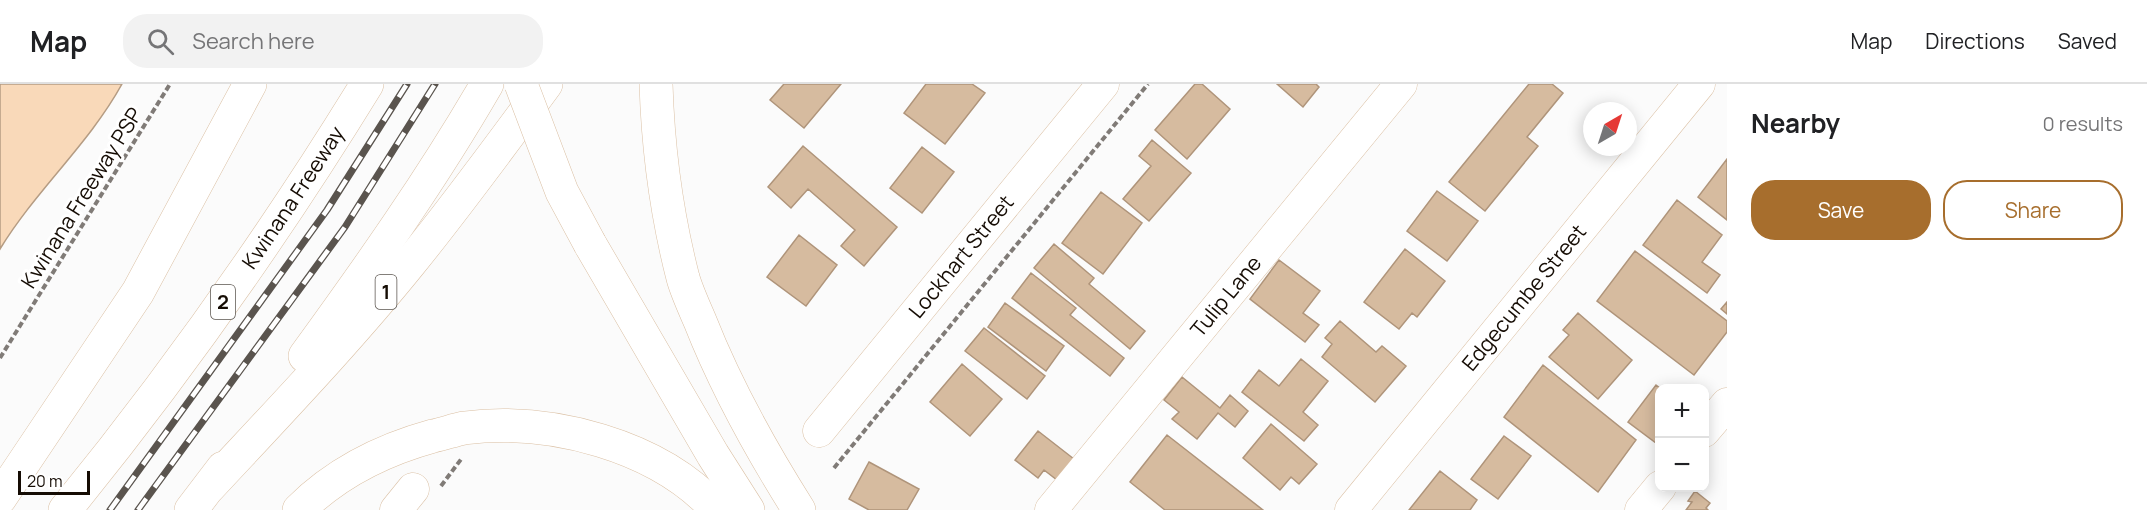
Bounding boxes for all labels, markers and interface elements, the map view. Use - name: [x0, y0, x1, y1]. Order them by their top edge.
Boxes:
- search box: [123, 14, 543, 68]
- text: Map: [30, 22, 87, 60]
- icon: search: [144, 25, 177, 58]
- text: Search here: [192, 26, 315, 56]
- text: Map: [1851, 27, 1892, 55]
- text: Directions: [1925, 27, 2025, 55]
- text: Saved: [2058, 27, 2117, 55]
- street label: Kwinana Freeway PSP: [14, 102, 148, 293]
- north arrow: [1583, 102, 1637, 156]
- text: Nearby: [1751, 105, 1840, 141]
- text: 0 results: [2043, 110, 2123, 137]
- street label: Kwinana Freeway: [235, 121, 350, 274]
- button: Save: [1751, 180, 1931, 240]
- button: Share: [1943, 180, 2123, 240]
- street label: Lockhart Street: [902, 189, 1019, 324]
- street label: Edgecumbe Street: [1455, 218, 1592, 376]
- street label: Tulip Lane: [1184, 250, 1267, 343]
- road number: 1: [376, 275, 396, 309]
- road number: 2: [211, 285, 235, 319]
- map controls: [1655, 384, 1709, 492]
- button: +: [1655, 384, 1709, 438]
- button: −: [1655, 438, 1709, 492]
- scale bar: [18, 468, 90, 496]
- text: 20 m: [27, 470, 63, 492]

